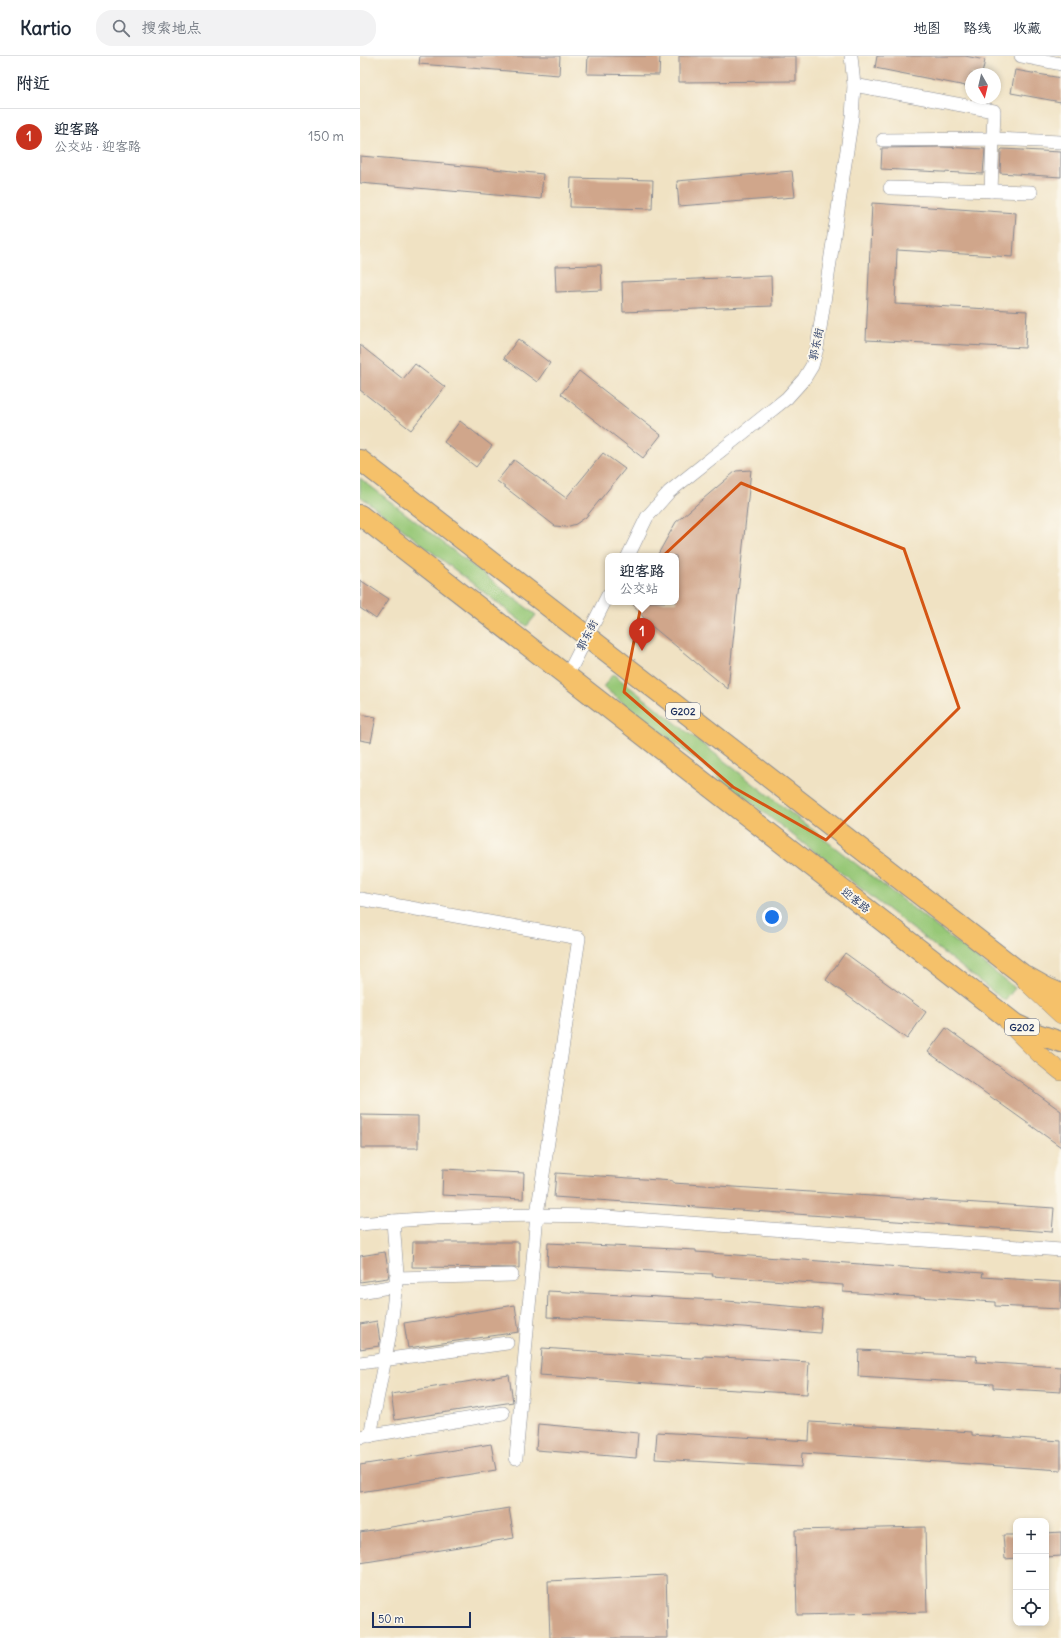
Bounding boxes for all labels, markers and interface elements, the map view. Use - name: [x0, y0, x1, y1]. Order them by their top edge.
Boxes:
- search box: [96, 10, 376, 46]
- text: Kartio: [20, 16, 72, 40]
- icon: search: [110, 17, 132, 39]
- text: 搜索地点: [142, 18, 202, 37]
- text: 地图: [913, 19, 941, 37]
- text: 路线: [963, 19, 991, 37]
- text: 收藏: [1013, 19, 1041, 37]
- north arrow: [965, 68, 1001, 104]
- text: 附近: [16, 72, 50, 94]
- text: 迎客路: [54, 119, 99, 138]
- text: 1: [26, 128, 32, 145]
- text: 150 m: [308, 128, 344, 145]
- text: 公交站 · 迎客路: [54, 138, 141, 155]
- street label: 郭东街: [806, 325, 826, 362]
- popup: [605, 553, 679, 605]
- text: 迎客路: [619, 561, 665, 580]
- text: 公交站: [619, 580, 659, 597]
- street label: 郭东街: [573, 616, 601, 653]
- pin: 1: [629, 618, 655, 651]
- road number: G202: [666, 703, 700, 719]
- street label: 迎客路: [839, 884, 873, 916]
- your location: [762, 907, 782, 927]
- road number: G202: [1005, 1019, 1039, 1035]
- map controls: [1013, 1518, 1049, 1626]
- button: +: [1013, 1518, 1049, 1554]
- button: −: [1013, 1554, 1049, 1590]
- button: locate: [1013, 1590, 1049, 1626]
- scale bar: [372, 1610, 471, 1629]
- text: 50 m: [378, 1612, 404, 1626]

